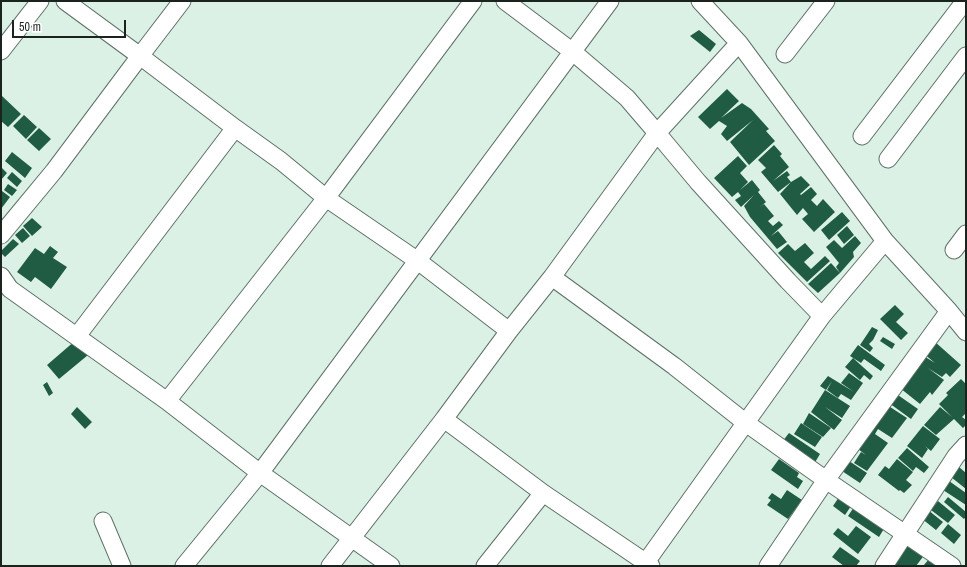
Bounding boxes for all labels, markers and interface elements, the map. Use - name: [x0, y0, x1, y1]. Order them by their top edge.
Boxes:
- scale bar: [14, 12, 128, 38]
- text: 50 m: [19, 19, 41, 35]

